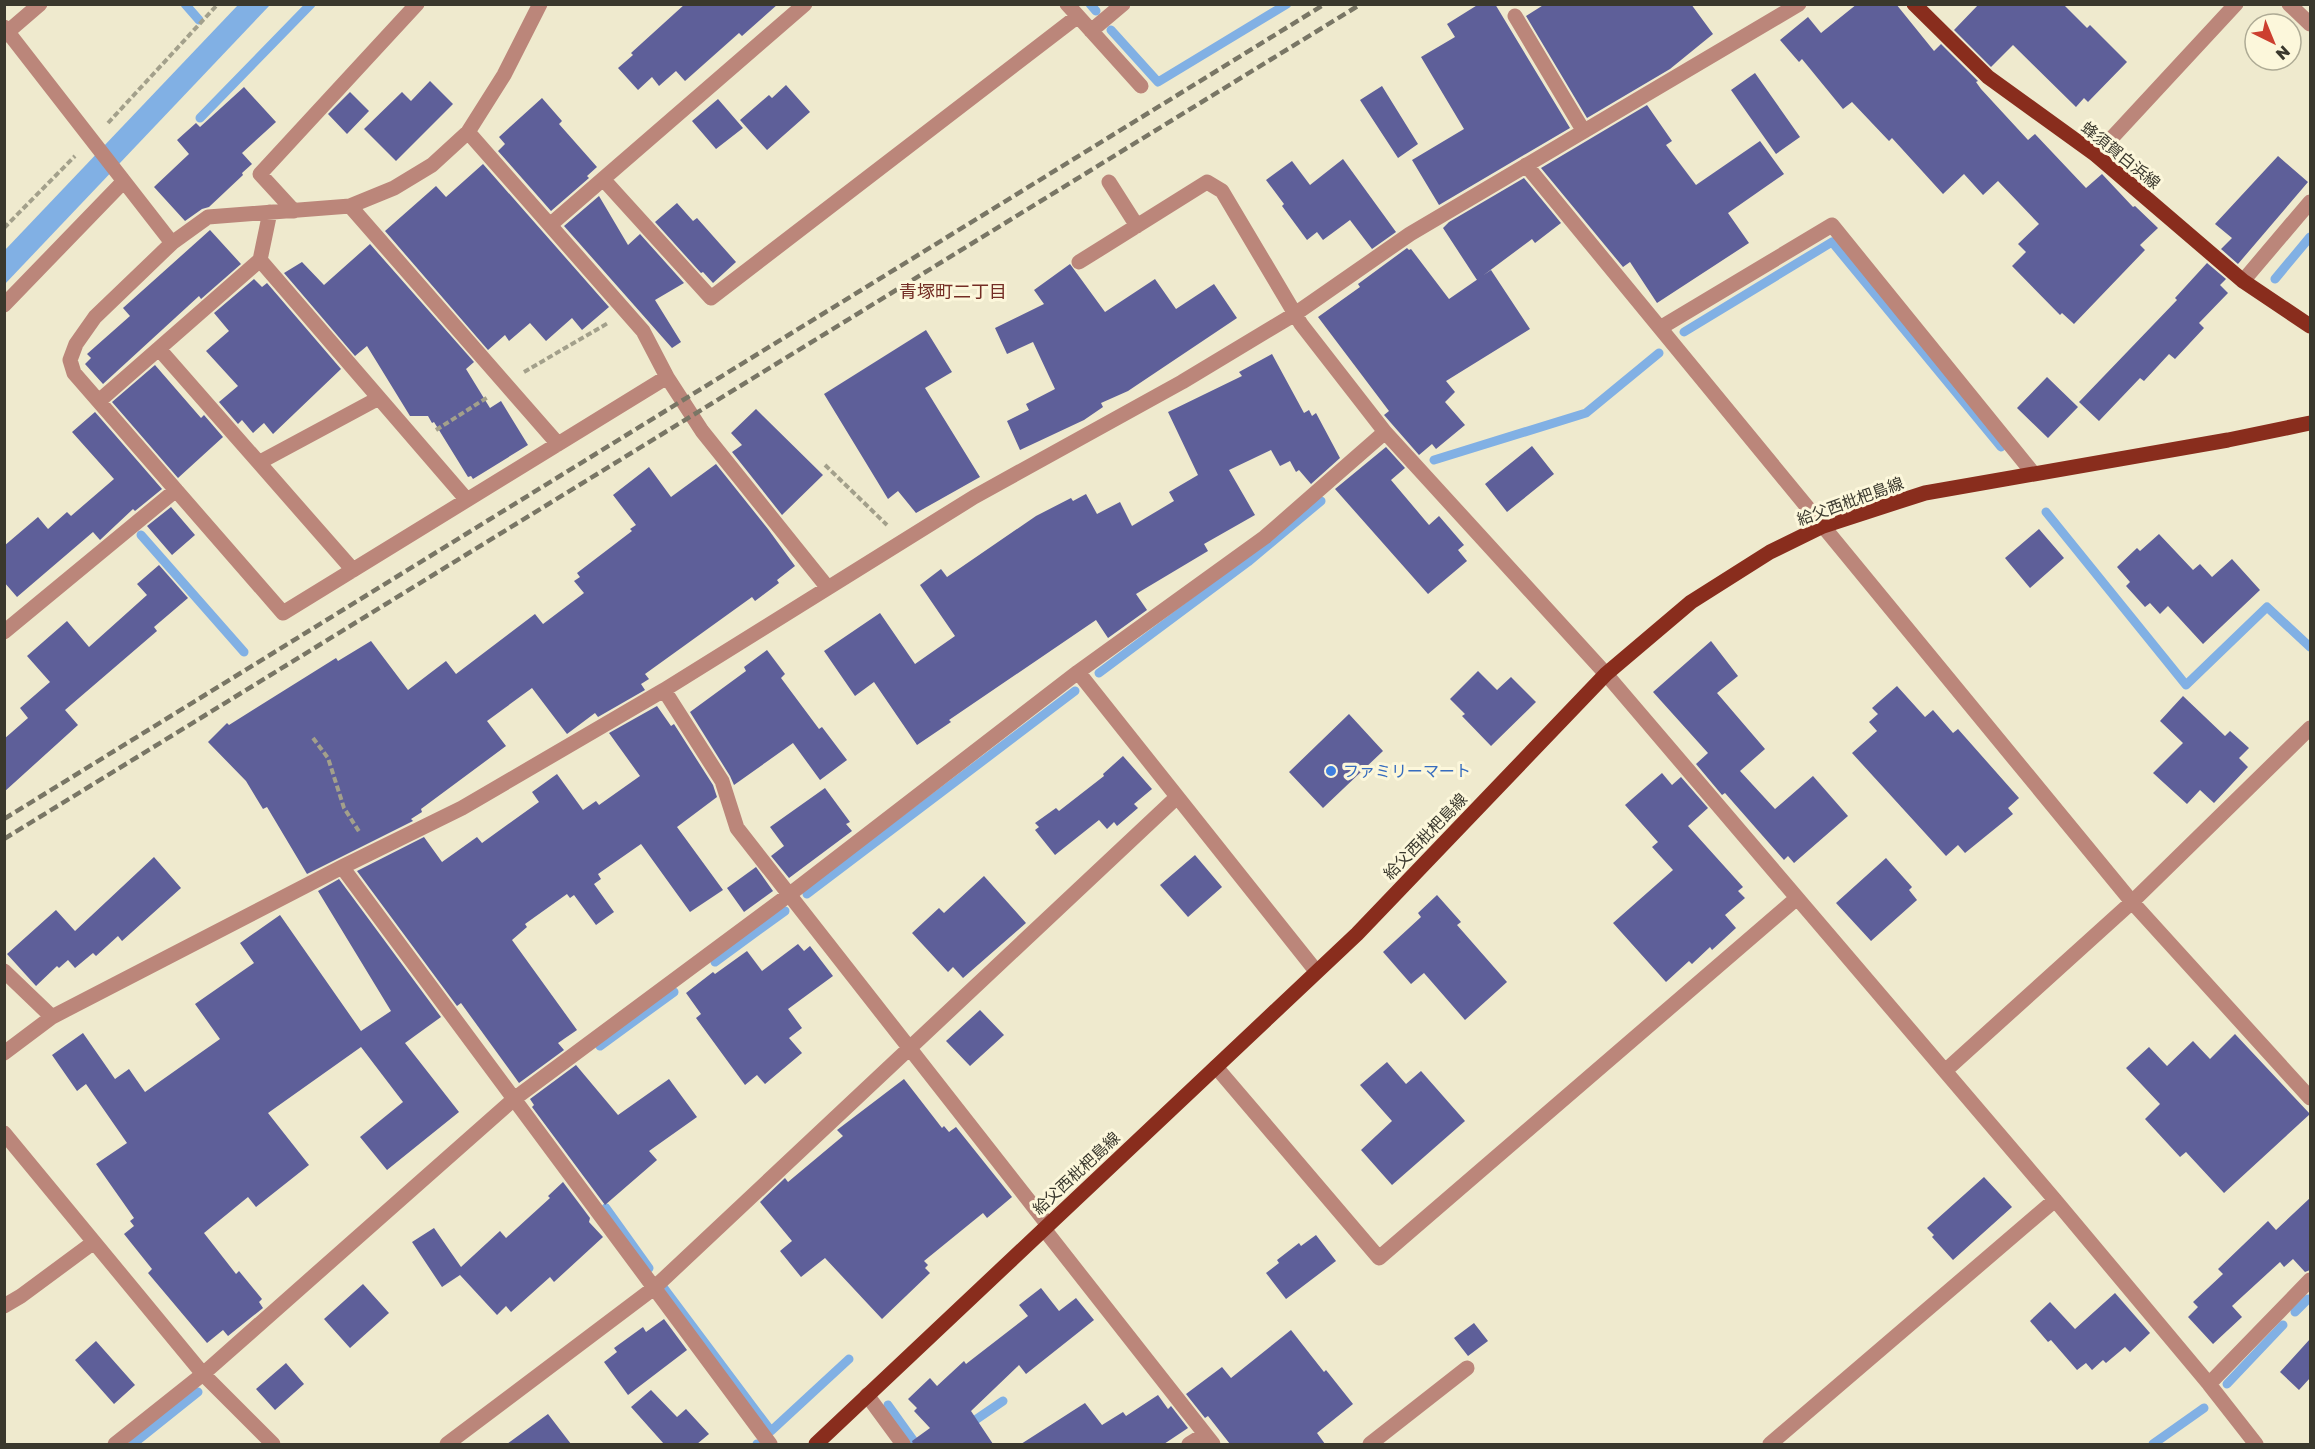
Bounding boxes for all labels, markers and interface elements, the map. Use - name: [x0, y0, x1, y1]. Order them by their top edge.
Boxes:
- north arrow: [2243, 12, 2303, 72]
- text: N: [2272, 42, 2295, 64]
- street label: 蜂須賀白浜線: [2077, 117, 2165, 193]
- district label: 青塚町二丁目: [899, 280, 1007, 302]
- street label: 給父西枇杷島線: [1794, 472, 1906, 530]
- place label: ファミリーマート: [1343, 761, 1471, 781]
- marker: ファミリーマート: [1324, 764, 1338, 778]
- street label: 給父西枇杷島線: [1379, 789, 1471, 883]
- street label: 給父西枇杷島線: [1028, 1127, 1124, 1219]

